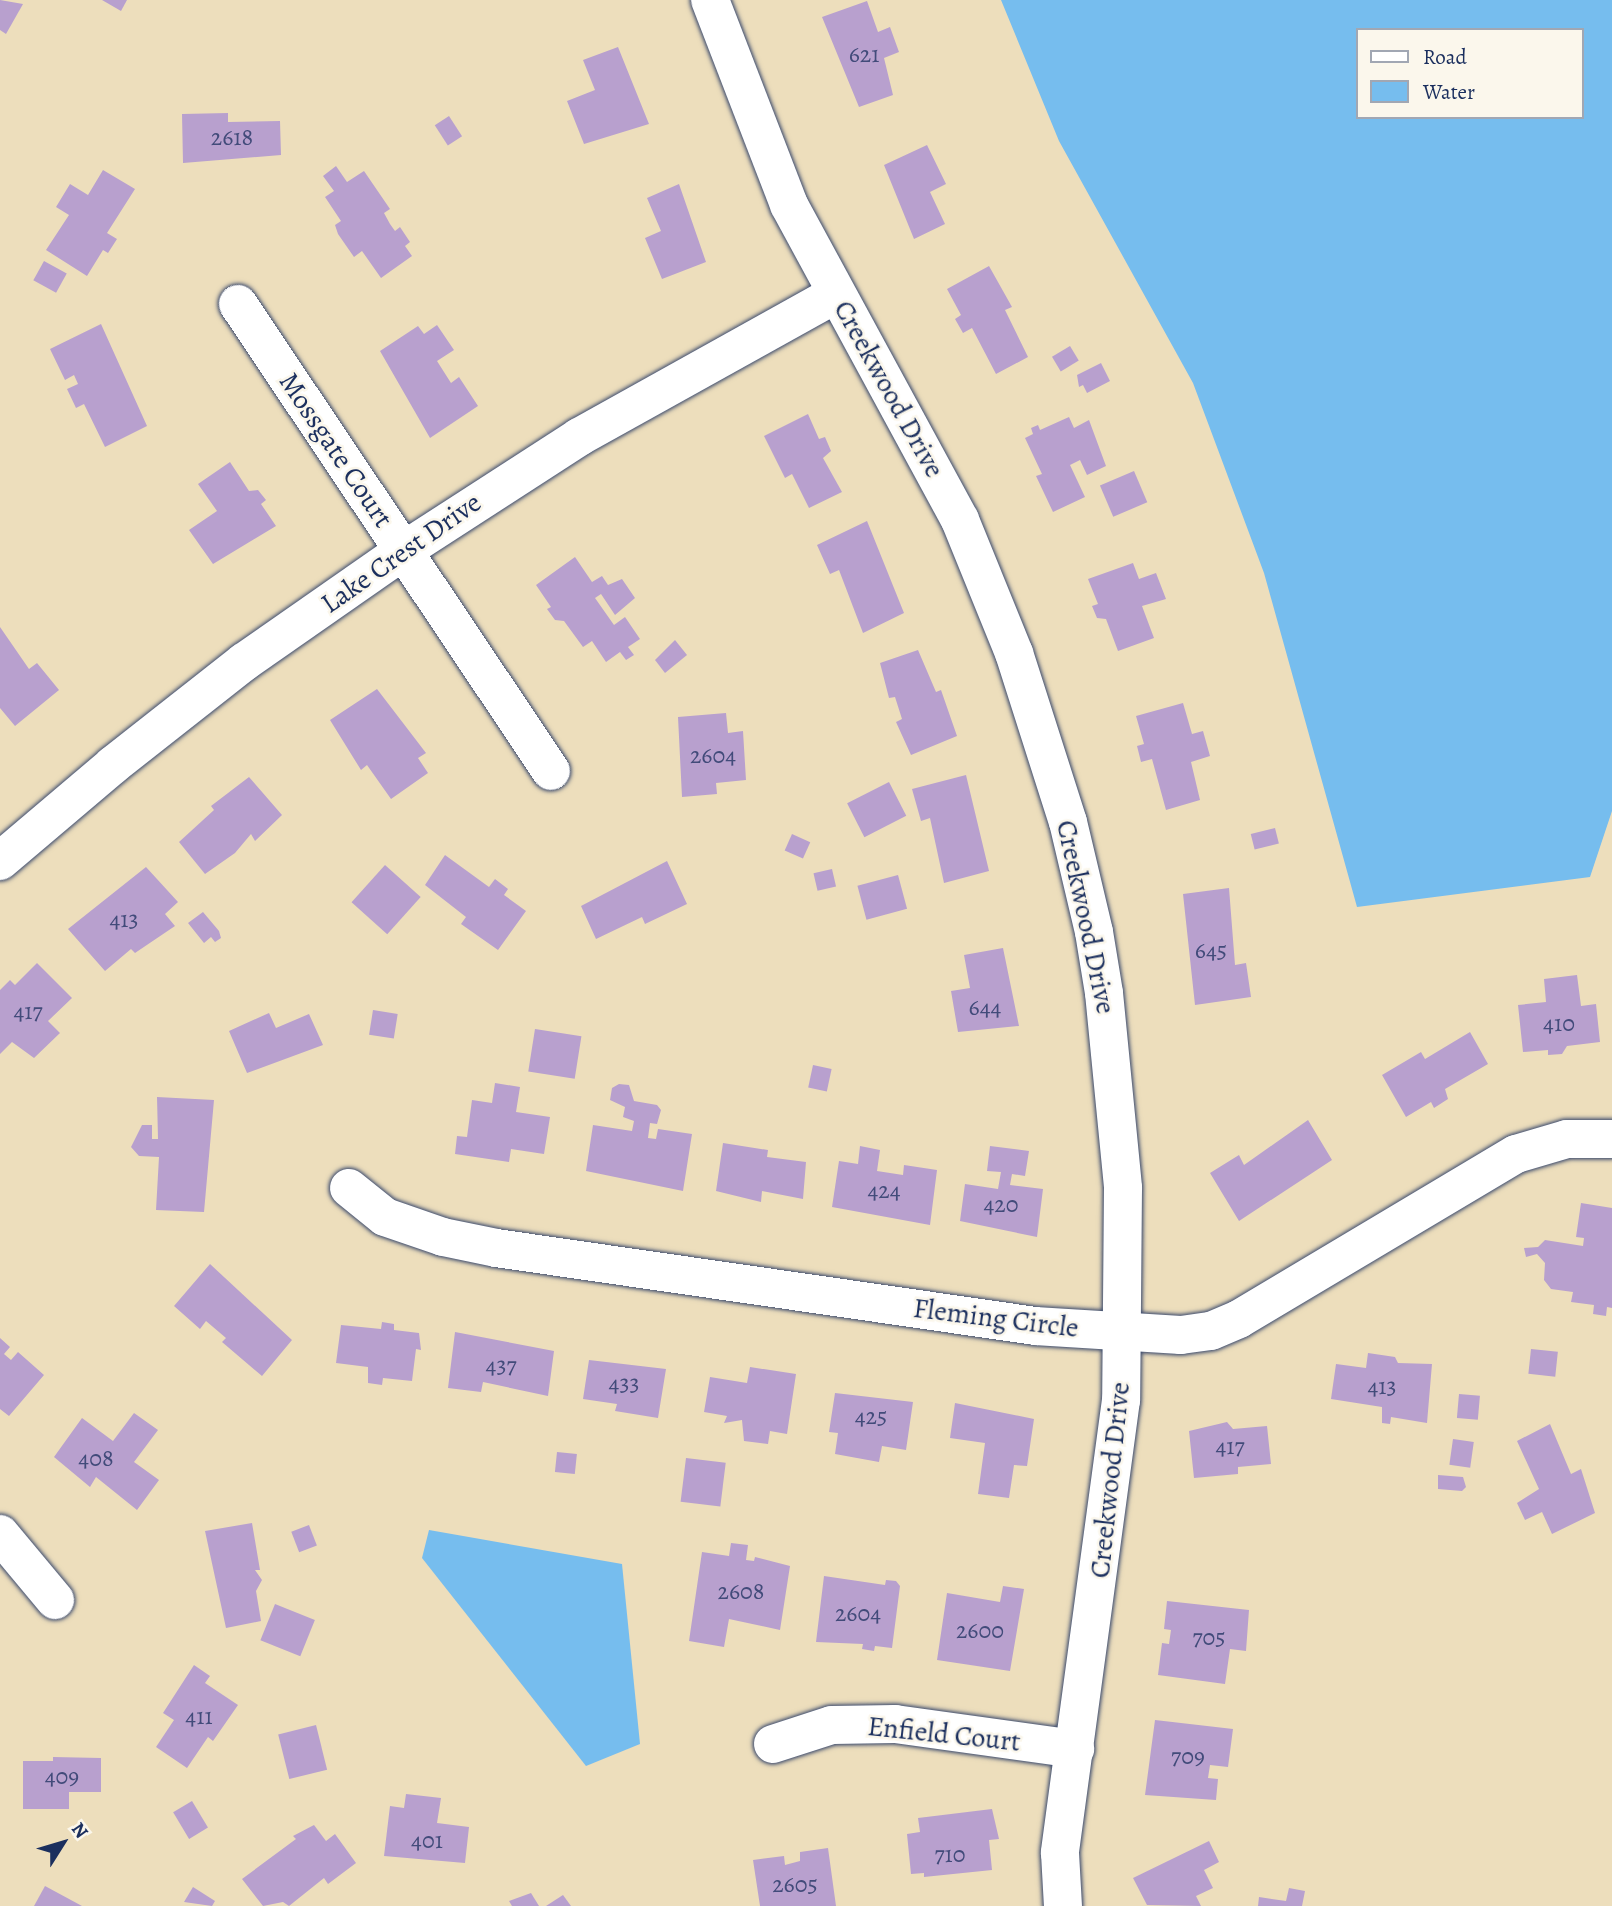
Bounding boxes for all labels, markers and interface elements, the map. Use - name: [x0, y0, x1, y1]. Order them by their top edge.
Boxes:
- legend: [1356, 28, 1584, 119]
- house number: 621: [849, 41, 879, 69]
- text: Road: [1423, 43, 1467, 71]
- text: Water: [1423, 78, 1475, 106]
- house number: 2618: [211, 124, 253, 152]
- street label: Creekwood Drive: [827, 295, 951, 483]
- street label: Mossgate Court: [272, 366, 400, 534]
- street label: Lake Crest Drive: [315, 485, 487, 621]
- house number: 2604: [690, 742, 736, 770]
- street label: Creekwood Drive: [1049, 817, 1123, 1017]
- house number: 413: [109, 906, 139, 934]
- house number: 645: [1195, 937, 1227, 965]
- house number: 644: [969, 994, 1001, 1022]
- house number: 417: [13, 998, 43, 1026]
- house number: 410: [1543, 1010, 1575, 1038]
- house number: 424: [867, 1177, 901, 1205]
- house number: 420: [983, 1191, 1019, 1219]
- street label: Fleming Circle: [911, 1291, 1081, 1345]
- house number: 437: [486, 1352, 516, 1380]
- house number: 433: [609, 1370, 639, 1398]
- house number: 413: [1367, 1373, 1397, 1401]
- street label: Creekwood Drive: [1083, 1380, 1137, 1580]
- house number: 425: [855, 1403, 887, 1431]
- house number: 417: [1215, 1433, 1245, 1461]
- house number: 408: [78, 1445, 114, 1473]
- house number: 2608: [718, 1578, 764, 1606]
- house number: 2604: [835, 1600, 881, 1628]
- house number: 2600: [956, 1617, 1004, 1645]
- house number: 705: [1192, 1624, 1226, 1652]
- house number: 411: [185, 1703, 213, 1731]
- street label: Enfield Court: [866, 1709, 1022, 1759]
- house number: 709: [1171, 1743, 1205, 1771]
- house number: 409: [45, 1763, 79, 1791]
- north arrow: [28, 1808, 98, 1878]
- text: N: [65, 1817, 94, 1844]
- house number: 401: [411, 1827, 443, 1855]
- house number: 710: [934, 1841, 966, 1869]
- house number: 2605: [772, 1871, 818, 1899]

